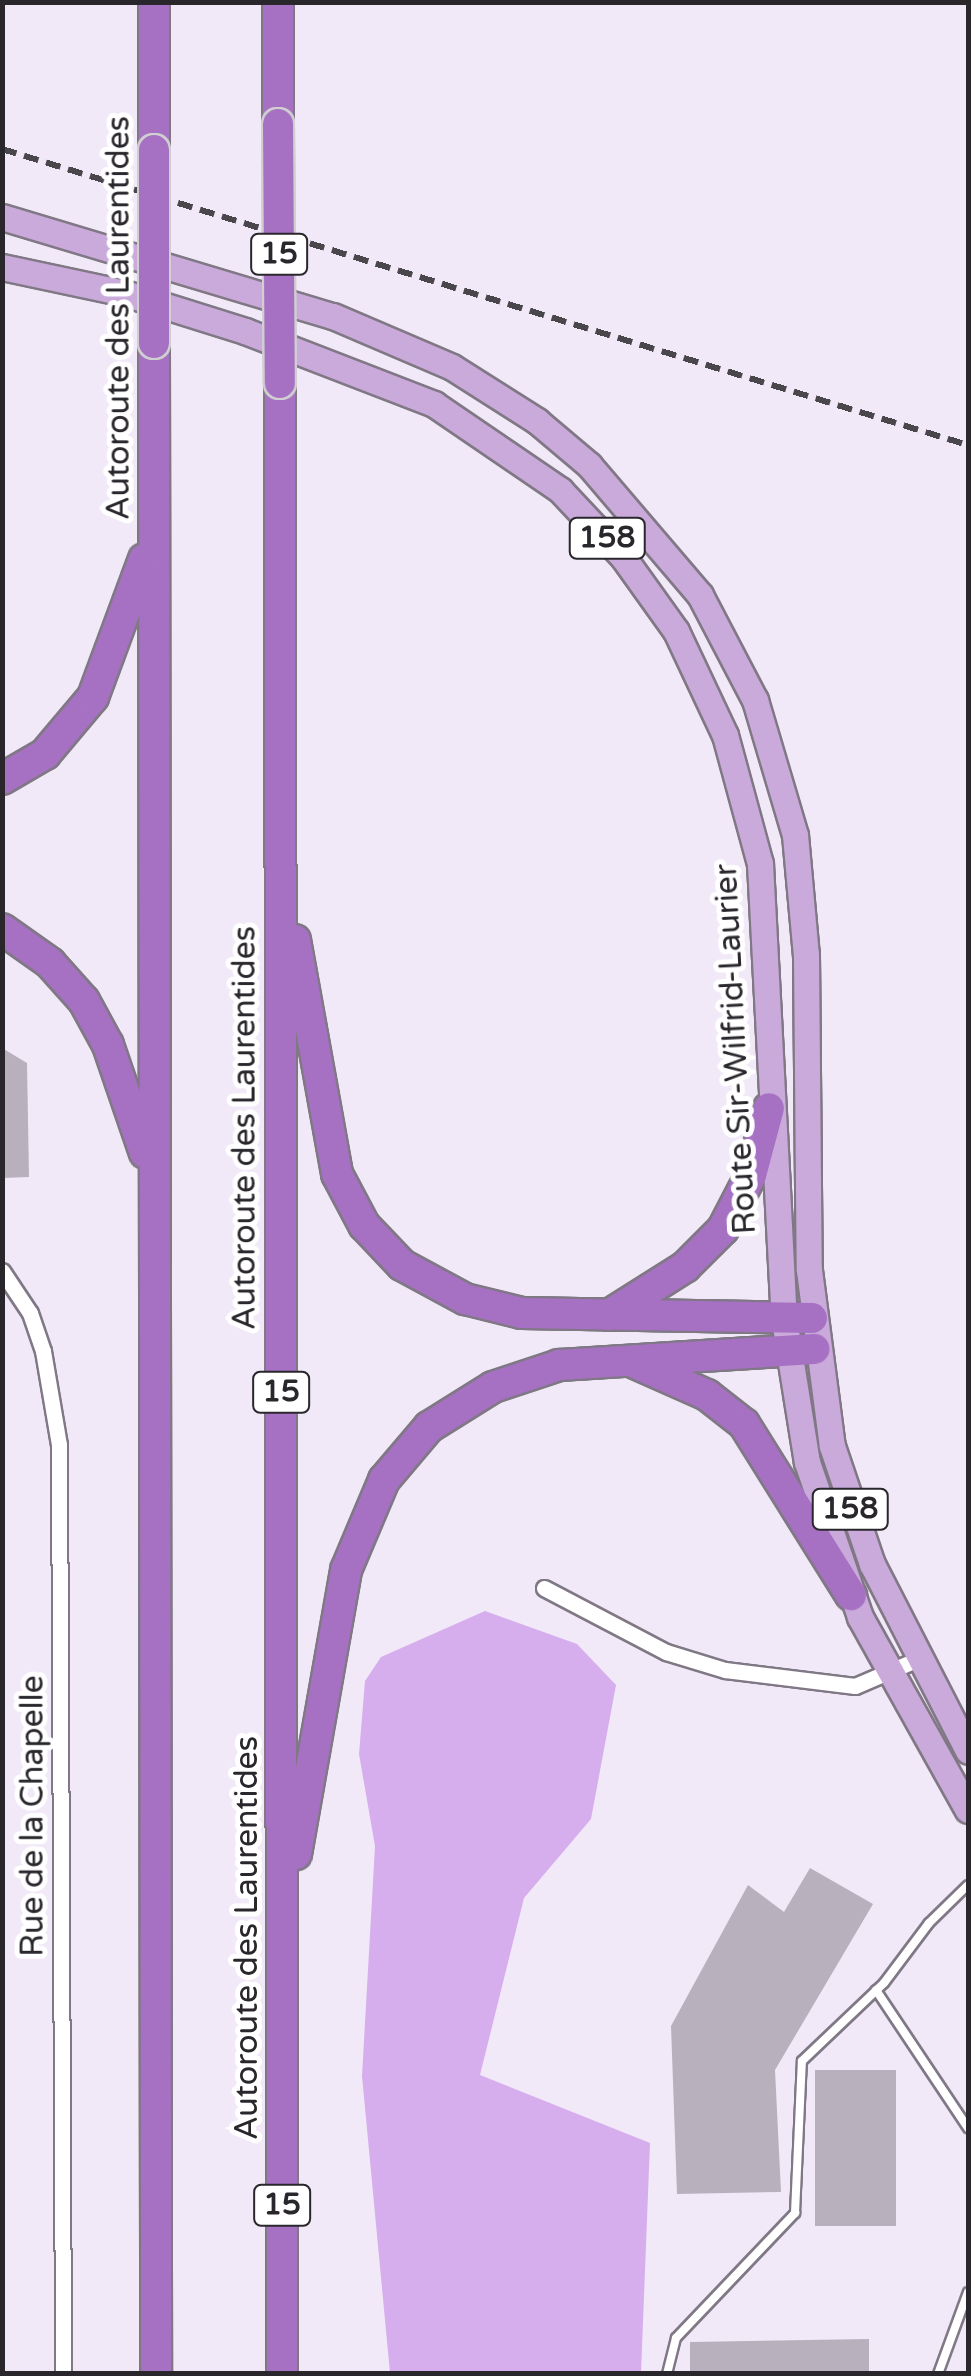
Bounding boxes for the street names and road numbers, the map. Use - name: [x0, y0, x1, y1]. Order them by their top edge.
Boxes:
- street label: Autoroute des Laurentides: [100, 116, 138, 520]
- road number: 15: [249, 229, 309, 279]
- road number: 158: [567, 513, 647, 563]
- street label: Route Sir-Wilfrid-Laurier: [707, 863, 765, 1235]
- street label: Autoroute des Laurentides: [226, 926, 264, 1330]
- road number: 15: [251, 1367, 311, 1417]
- road number: 158: [810, 1484, 890, 1534]
- street label: Rue de la Chapelle: [14, 1675, 52, 1957]
- street label: Autoroute des Laurentides: [228, 1736, 266, 2140]
- road number: 15: [252, 2180, 312, 2230]

